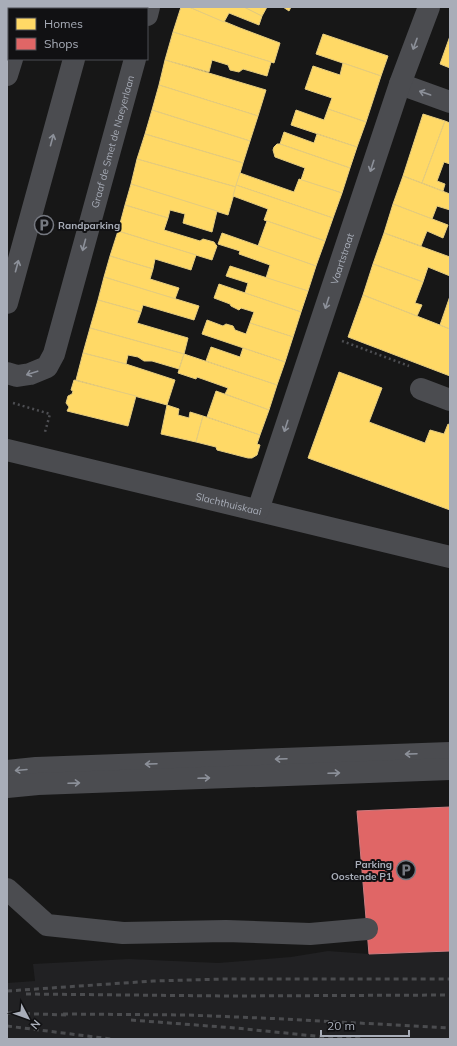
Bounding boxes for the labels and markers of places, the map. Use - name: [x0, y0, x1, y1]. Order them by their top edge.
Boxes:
- parking icon: Randparking: [33, 214, 55, 236]
- place label: Randparking: [58, 219, 120, 232]
- place label: Parking Oostende P1: [331, 858, 392, 883]
- parking icon: Parking Oostende P1: [395, 859, 417, 881]

